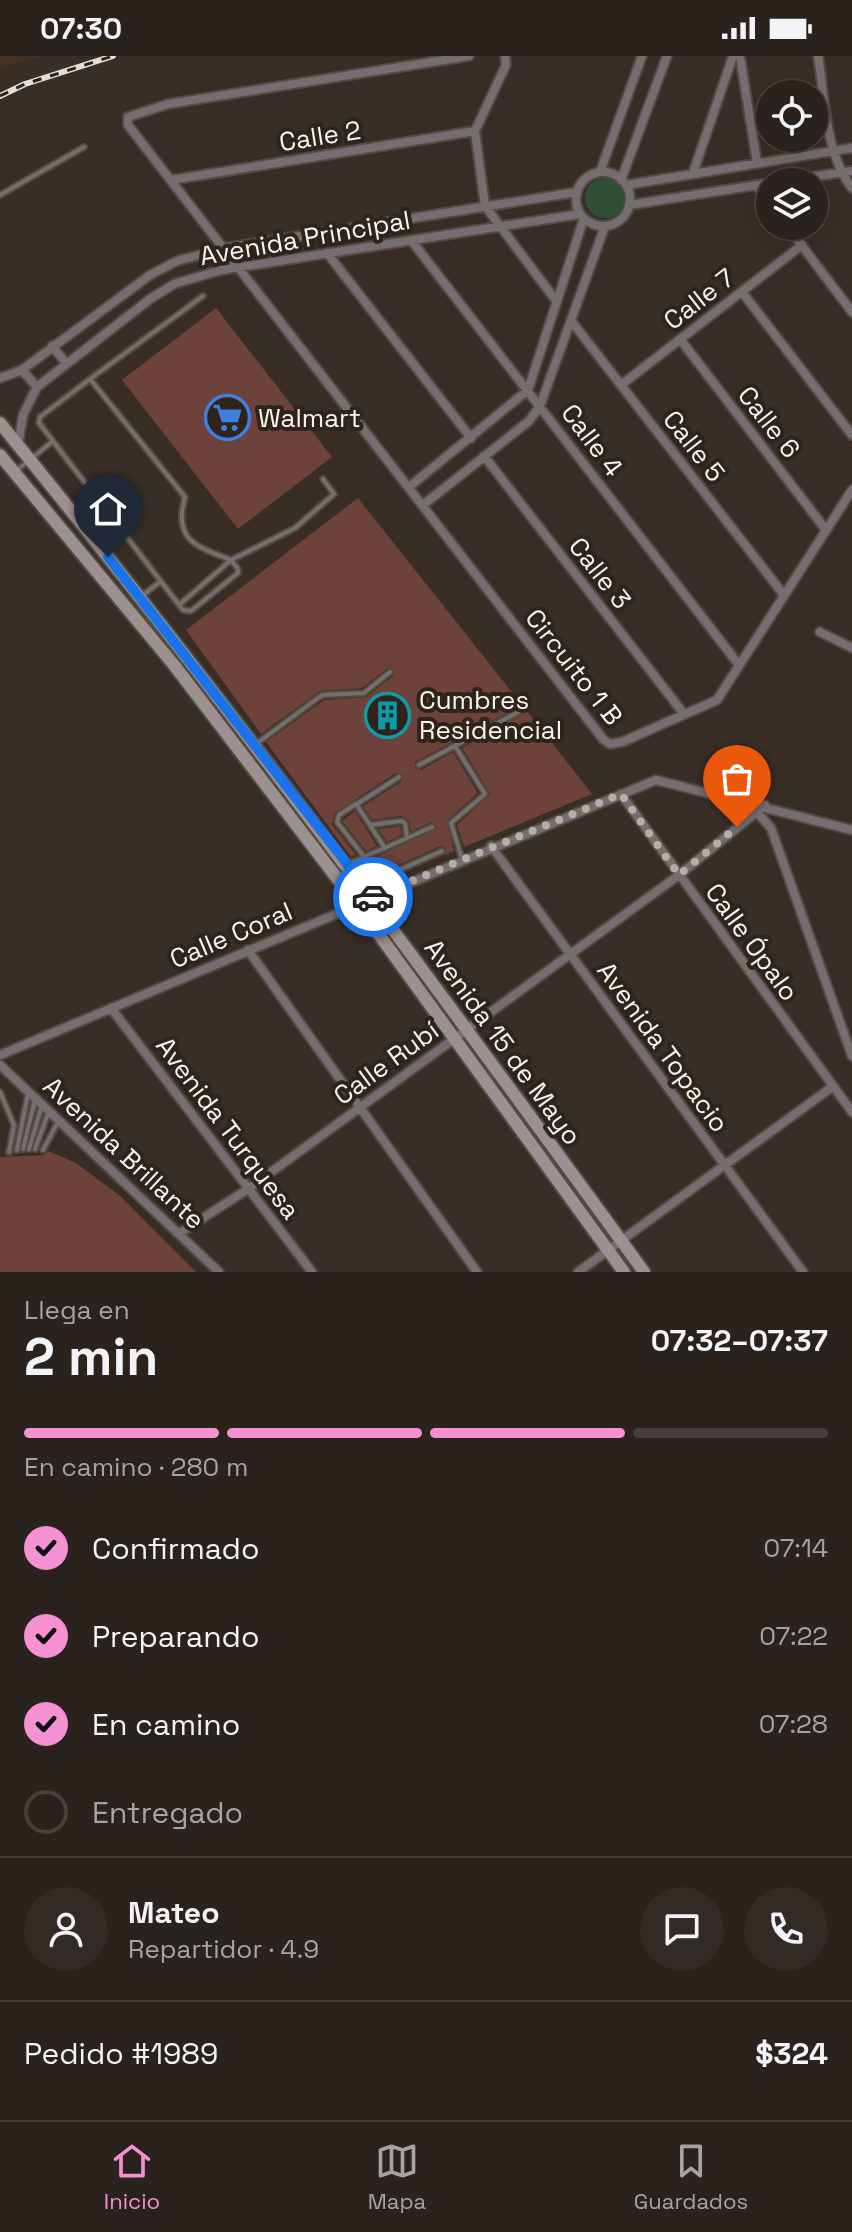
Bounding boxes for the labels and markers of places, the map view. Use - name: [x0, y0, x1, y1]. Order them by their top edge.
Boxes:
- supermarket icon: Walmart: [203, 394, 251, 442]
- place label: Walmart: [258, 401, 361, 435]
- pin: [74, 475, 142, 557]
- place label: Cumbres Residencial: [419, 683, 562, 747]
- building icon: Cumbres Residencial: [364, 691, 412, 739]
- pin: [703, 745, 771, 827]

